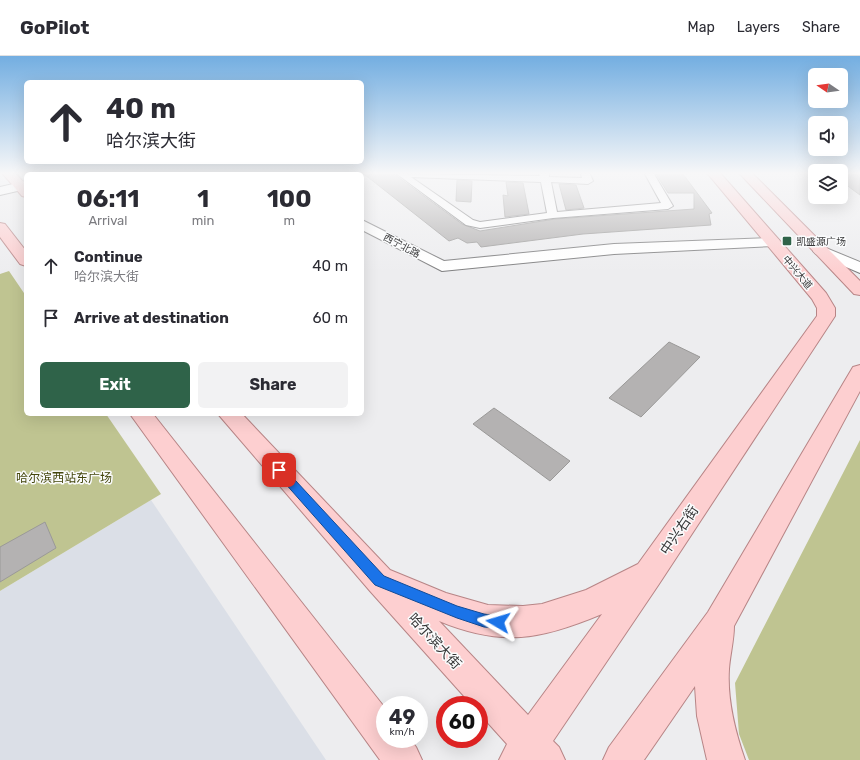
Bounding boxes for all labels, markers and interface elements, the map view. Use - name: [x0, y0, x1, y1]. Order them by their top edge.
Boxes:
- text: GoPilot: [20, 16, 89, 39]
- text: Map: [688, 19, 715, 36]
- text: Layers: [737, 19, 780, 36]
- text: Share: [802, 19, 840, 36]
- north arrow: [808, 68, 848, 108]
- map controls: [808, 68, 848, 204]
- text: 40 m: [106, 92, 176, 125]
- icon: ahead: [40, 96, 92, 148]
- button: sound: [808, 116, 848, 156]
- text: 哈尔滨大街: [106, 130, 196, 152]
- button: layers: [808, 164, 848, 204]
- text: 06:11: [77, 185, 139, 213]
- text: 1: [197, 185, 209, 213]
- text: 100: [267, 185, 311, 213]
- text: Arrival: [88, 213, 127, 228]
- text: min: [192, 213, 214, 228]
- text: m: [283, 213, 295, 228]
- street label: 西宁北路: [381, 231, 422, 261]
- marker: 凯盛源广场: [781, 235, 793, 247]
- place label: 凯盛源广场: [796, 236, 846, 248]
- text: Continue: [74, 248, 143, 266]
- street label: 中兴大道: [780, 253, 815, 292]
- icon: ahead: [40, 255, 62, 277]
- text: 40 m: [312, 257, 348, 275]
- text: 哈尔滨大街: [74, 269, 139, 284]
- icon: arrive: [40, 307, 62, 329]
- text: Arrive at destination: [74, 309, 229, 327]
- text: 60 m: [312, 309, 348, 327]
- button: Exit: [40, 362, 190, 408]
- button: Share: [198, 362, 348, 408]
- pin: [262, 453, 296, 487]
- icon: arrive: [268, 459, 290, 481]
- park label: 哈尔滨西站东广场: [16, 471, 112, 485]
- street label: 中兴右街: [657, 502, 702, 558]
- position arrow: [477, 601, 519, 643]
- street label: 哈尔滨大街: [405, 610, 465, 673]
- speed limit sign: 60: [436, 696, 488, 748]
- text: 49: [389, 705, 415, 729]
- text: km/h: [390, 726, 414, 738]

